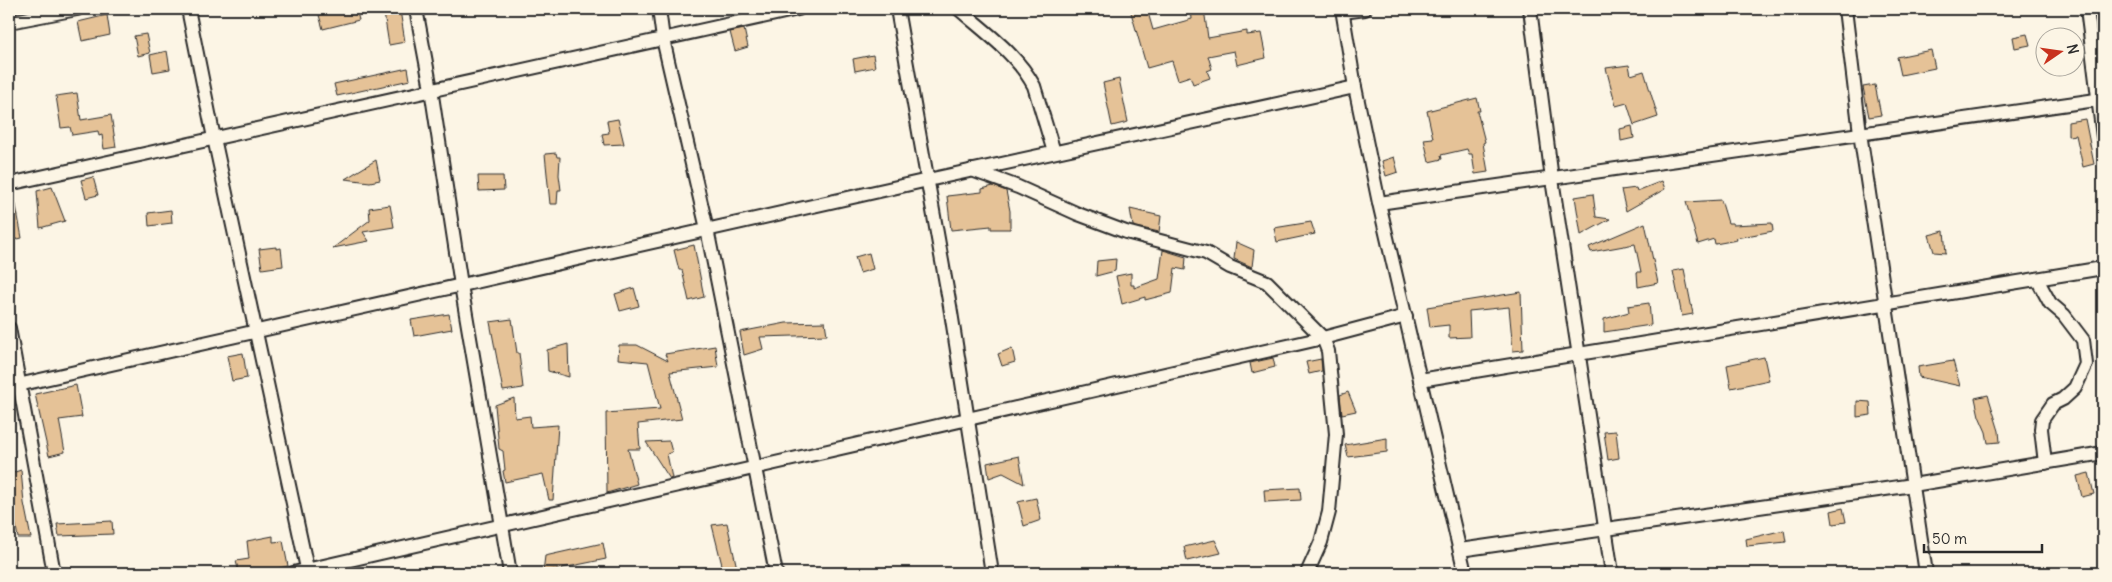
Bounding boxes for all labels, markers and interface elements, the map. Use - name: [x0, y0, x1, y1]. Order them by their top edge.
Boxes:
- north arrow: [2034, 28, 2084, 78]
- text: N: [2063, 42, 2083, 56]
- scale bar: [1924, 522, 2042, 554]
- text: 50 m: [1932, 529, 1967, 548]

